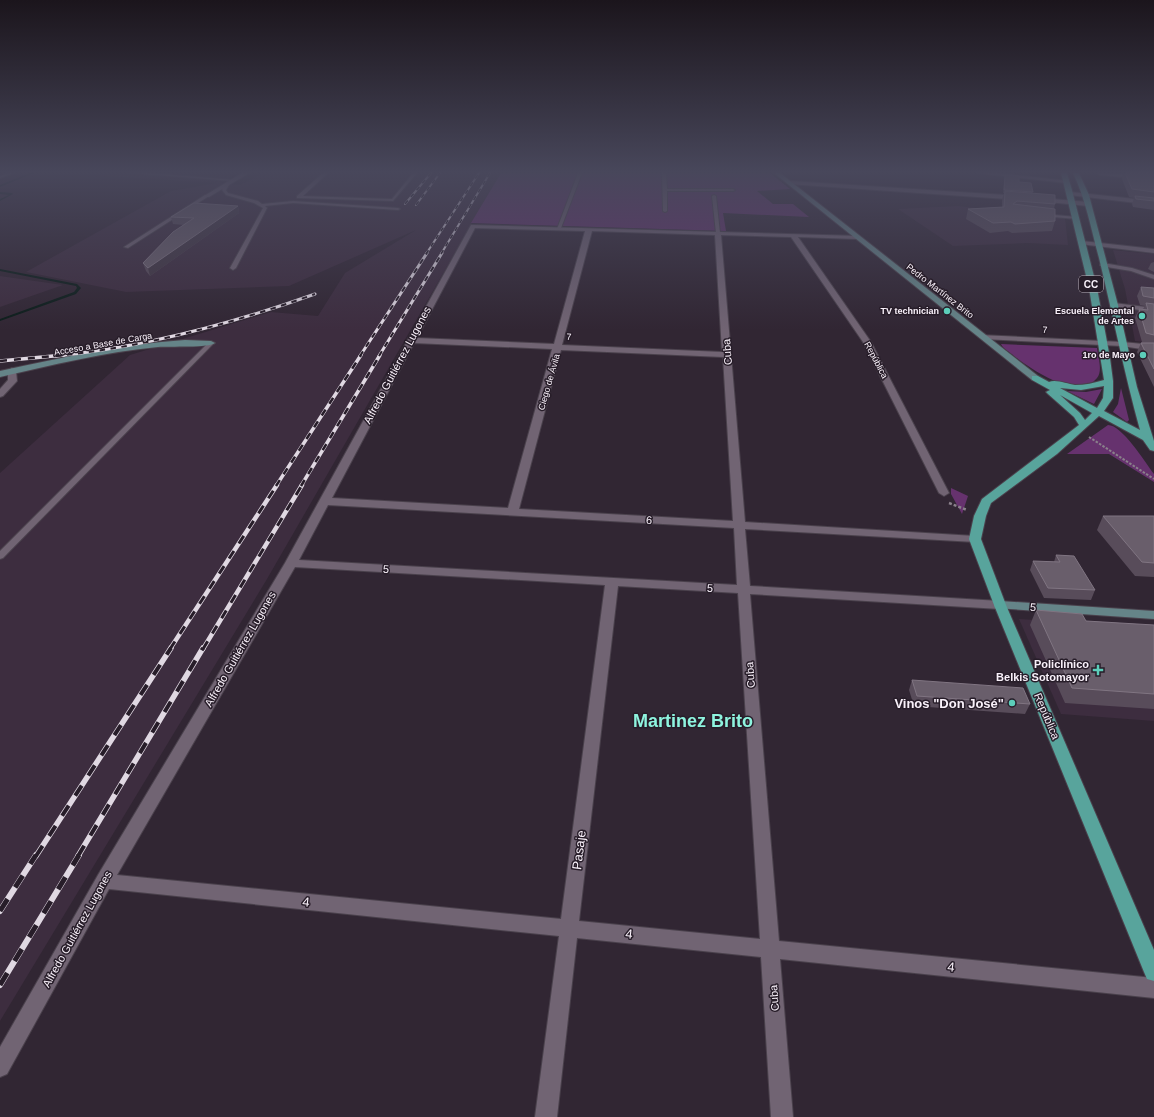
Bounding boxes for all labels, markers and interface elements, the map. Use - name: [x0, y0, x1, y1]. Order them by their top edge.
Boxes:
- street label: Pedro Martínez Brito: [904, 262, 976, 320]
- road number: CC: [1079, 276, 1103, 292]
- street label: Alfredo Guitiérrez Lugones: [361, 304, 433, 426]
- place label: TV technician: [880, 306, 939, 316]
- marker: TV technician: [942, 306, 952, 316]
- place label: Escuela Elemental de Artes: [1055, 306, 1134, 326]
- marker: Escuela Elemental de Artes: [1137, 311, 1147, 321]
- street label: 7: [1042, 325, 1048, 335]
- street label: Acceso a Base de Carga: [53, 330, 153, 358]
- street label: 7: [566, 332, 572, 342]
- street label: Cuba: [720, 338, 734, 366]
- street label: República: [862, 340, 890, 380]
- place label: 1ro de Mayo: [1082, 350, 1136, 360]
- marker: 1ro de Mayo: [1138, 350, 1148, 360]
- street label: Ciego de Ávila: [536, 353, 562, 411]
- street label: 6: [646, 514, 652, 526]
- street label: 5: [383, 563, 389, 575]
- street label: 5: [707, 582, 713, 594]
- street label: Alfredo Guitiérrez Lugones: [202, 589, 278, 709]
- street label: 5: [1030, 601, 1036, 613]
- place label: Policlínico Belkis Sotomayor: [996, 658, 1090, 683]
- street label: Cuba: [743, 661, 757, 689]
- marker: Policlínico Belkis Sotomayor: [1092, 664, 1104, 676]
- street label: República: [1032, 691, 1062, 742]
- place label: Vinos "Don José": [894, 696, 1004, 711]
- marker: Vinos "Don José": [1007, 698, 1017, 708]
- district label: Martinez Brito: [633, 711, 753, 731]
- street label: Pasaje: [569, 829, 589, 871]
- street label: Alfredo Guitiérrez Lugones: [40, 868, 114, 989]
- street label: 4: [302, 894, 310, 910]
- street label: 4: [625, 926, 633, 942]
- street label: 4: [947, 959, 955, 975]
- street label: Cuba: [767, 984, 781, 1012]

